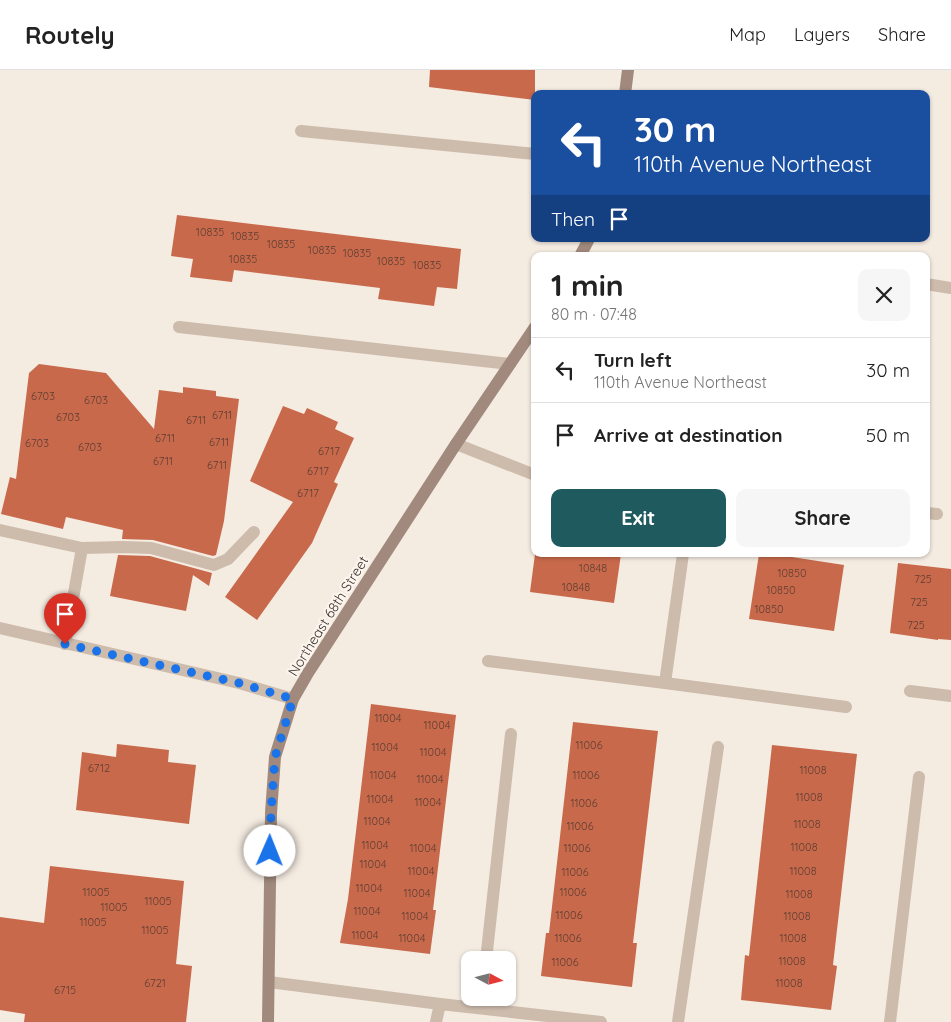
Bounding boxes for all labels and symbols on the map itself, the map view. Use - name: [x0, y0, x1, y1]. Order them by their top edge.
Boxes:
- house number: 10835: [196, 225, 224, 239]
- house number: 10835: [231, 229, 259, 243]
- house number: 10835: [267, 237, 295, 251]
- house number: 10835: [308, 243, 336, 257]
- house number: 10835: [343, 246, 371, 260]
- house number: 10835: [229, 252, 257, 266]
- house number: 10835: [377, 254, 405, 268]
- house number: 10835: [413, 258, 441, 272]
- house number: 6703: [31, 389, 55, 403]
- house number: 6703: [84, 393, 108, 407]
- house number: 6711: [212, 408, 232, 422]
- house number: 6703: [56, 410, 80, 424]
- house number: 6711: [186, 413, 206, 427]
- house number: 6711: [155, 431, 175, 445]
- house number: 6711: [209, 435, 229, 449]
- house number: 6703: [25, 436, 49, 450]
- house number: 6703: [78, 440, 102, 454]
- house number: 6717: [318, 444, 340, 458]
- house number: 6711: [153, 454, 173, 468]
- house number: 6711: [207, 458, 227, 472]
- house number: 6717: [307, 464, 329, 478]
- house number: 6717: [297, 486, 319, 500]
- street label: Northeast 68th Street: [284, 552, 372, 679]
- house number: 10848: [579, 561, 607, 575]
- house number: 10850: [777, 566, 807, 580]
- house number: 725: [914, 572, 932, 586]
- house number: 10848: [562, 580, 590, 594]
- house number: 10850: [766, 583, 796, 597]
- pin: [44, 593, 86, 644]
- house number: 725: [910, 595, 928, 609]
- house number: 10850: [754, 602, 784, 616]
- house number: 725: [907, 618, 925, 632]
- house number: 11004: [374, 711, 402, 725]
- house number: 11004: [423, 718, 451, 732]
- house number: 11006: [575, 738, 603, 752]
- house number: 11004: [371, 740, 399, 754]
- house number: 11004: [419, 745, 447, 759]
- house number: 6712: [88, 761, 110, 775]
- house number: 11008: [799, 763, 827, 777]
- house number: 11004: [369, 768, 397, 782]
- house number: 11006: [572, 768, 600, 782]
- house number: 11004: [416, 772, 444, 786]
- house number: 11008: [795, 790, 823, 804]
- house number: 11004: [366, 792, 394, 806]
- house number: 11004: [414, 795, 442, 809]
- house number: 11006: [570, 796, 598, 810]
- house number: 11004: [363, 814, 391, 828]
- house number: 11008: [793, 817, 821, 831]
- house number: 11006: [566, 819, 594, 833]
- position arrow: [243, 824, 295, 876]
- house number: 11004: [361, 838, 389, 852]
- house number: 11008: [790, 840, 818, 854]
- house number: 11004: [409, 841, 437, 855]
- house number: 11006: [563, 841, 591, 855]
- house number: 11004: [359, 857, 387, 871]
- house number: 11004: [407, 864, 435, 878]
- house number: 11008: [789, 864, 817, 878]
- house number: 11006: [561, 865, 589, 879]
- house number: 11004: [355, 881, 383, 895]
- house number: 11005: [82, 885, 110, 899]
- house number: 11006: [559, 885, 587, 899]
- house number: 11004: [403, 886, 431, 900]
- house number: 11008: [785, 887, 813, 901]
- house number: 11005: [144, 894, 172, 908]
- house number: 11005: [100, 900, 128, 914]
- house number: 11004: [353, 904, 381, 918]
- house number: 11006: [555, 908, 583, 922]
- house number: 11004: [401, 909, 429, 923]
- house number: 11008: [783, 909, 811, 923]
- house number: 11005: [79, 915, 107, 929]
- house number: 11005: [141, 923, 169, 937]
- house number: 11004: [351, 928, 379, 942]
- house number: 11004: [398, 931, 426, 945]
- house number: 11006: [554, 931, 582, 945]
- house number: 11008: [779, 931, 807, 945]
- north arrow: [461, 951, 516, 1006]
- house number: 11008: [778, 954, 806, 968]
- house number: 11006: [551, 955, 579, 969]
- house number: 6721: [144, 976, 166, 990]
- house number: 11008: [775, 976, 803, 990]
- house number: 6715: [54, 983, 76, 997]

